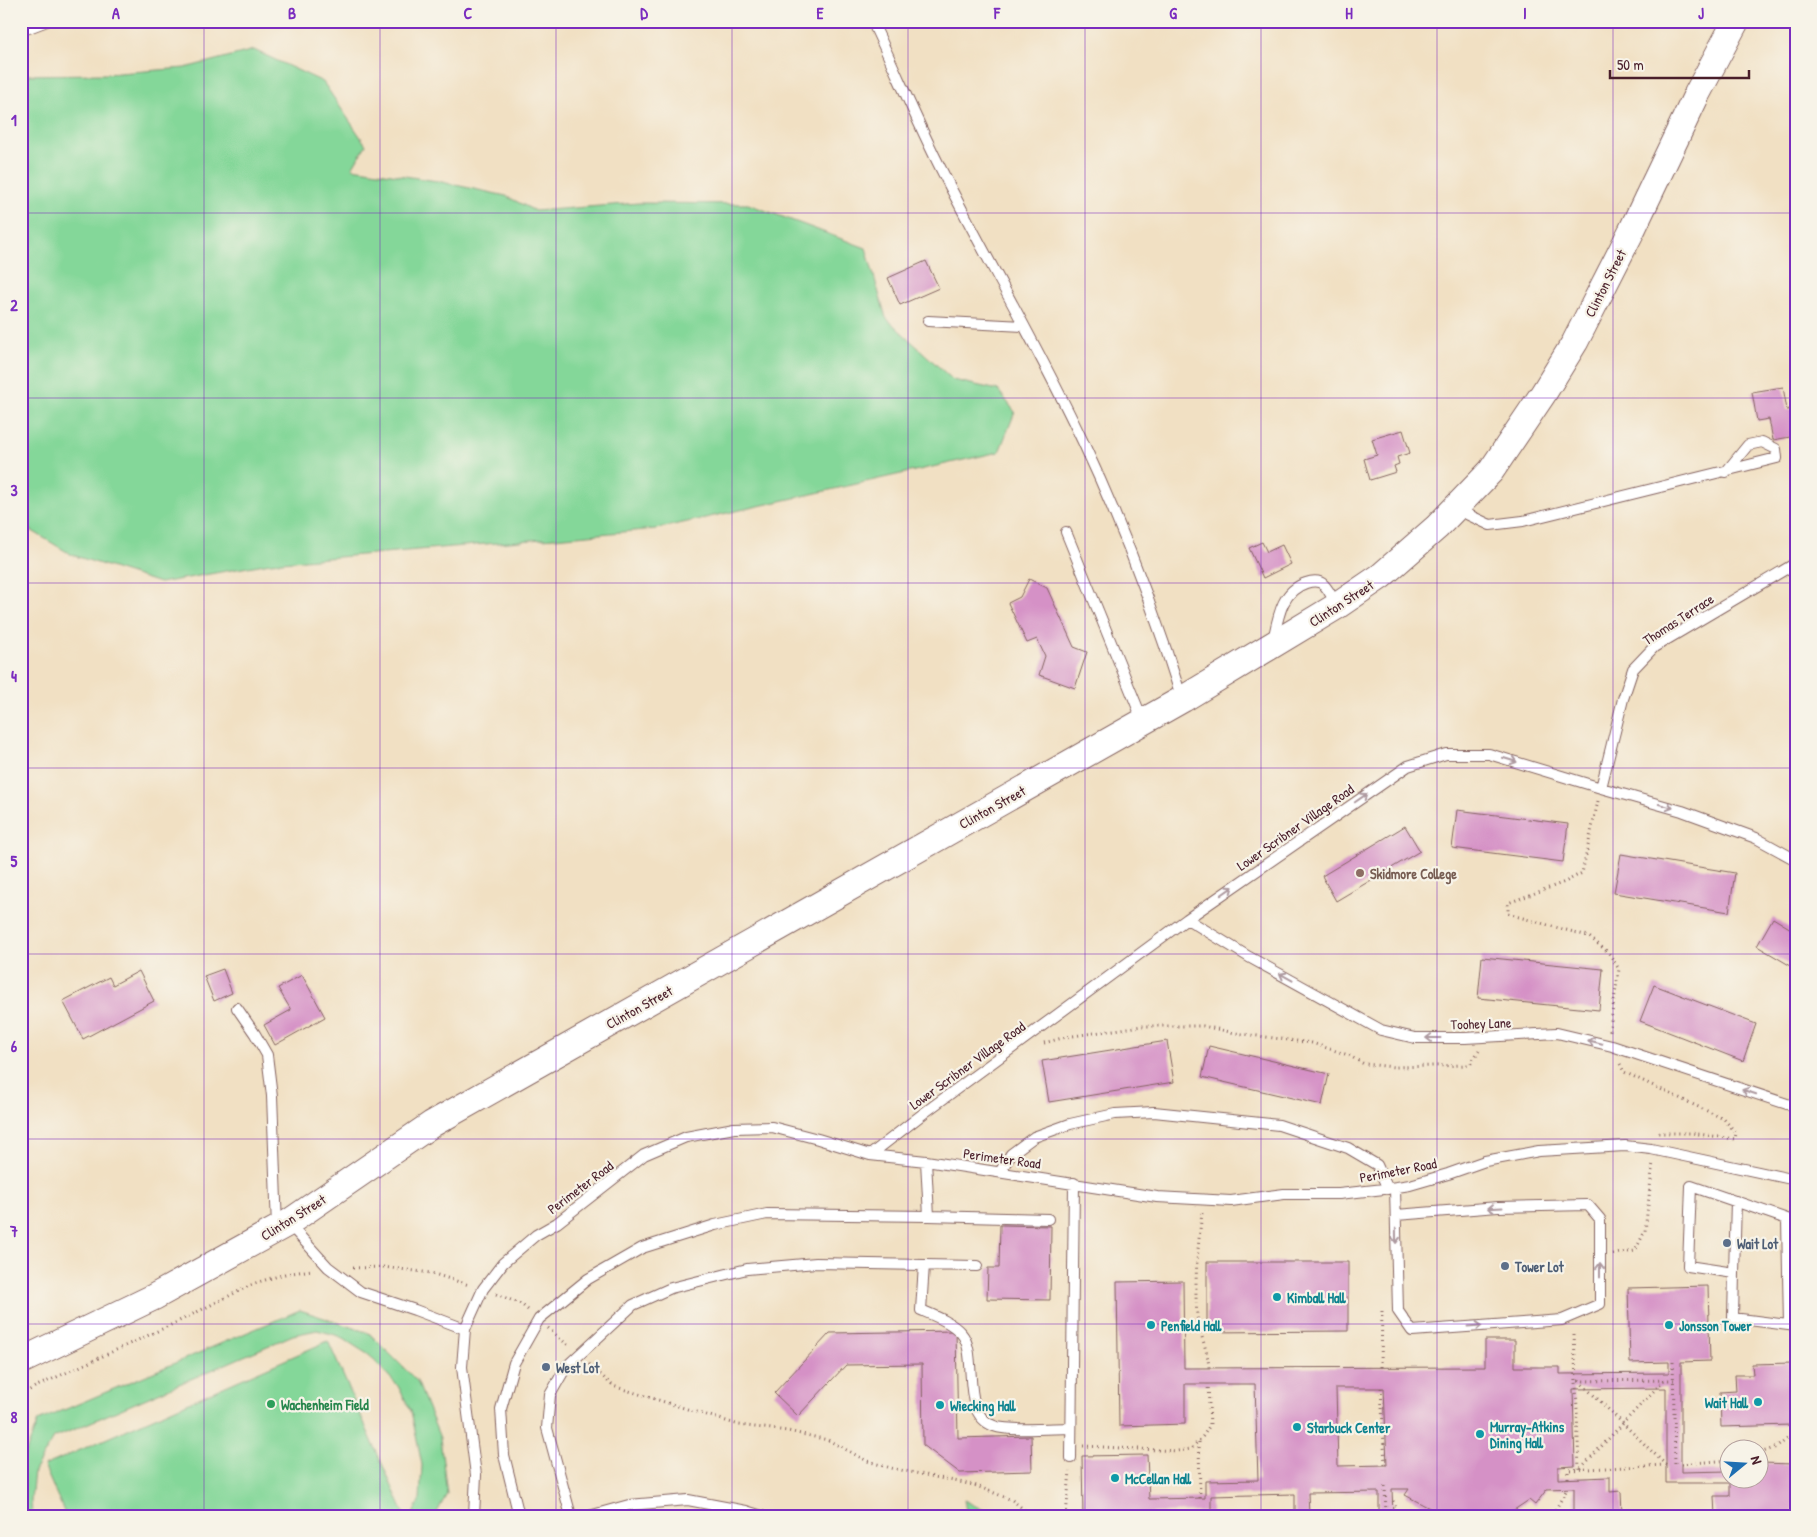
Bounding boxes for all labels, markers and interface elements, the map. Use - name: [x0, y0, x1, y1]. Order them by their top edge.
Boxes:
- text: A: [112, 2, 120, 24]
- text: B: [288, 2, 296, 24]
- text: C: [464, 2, 473, 24]
- text: D: [640, 2, 648, 24]
- text: E: [816, 2, 824, 24]
- text: F: [993, 2, 1001, 24]
- text: G: [1169, 2, 1177, 24]
- text: H: [1345, 2, 1353, 24]
- text: I: [1523, 2, 1527, 24]
- text: J: [1698, 2, 1704, 24]
- scale bar: [1610, 48, 1748, 80]
- text: 50 m: [1617, 54, 1644, 75]
- text: 1: [11, 109, 17, 131]
- street label: Clinton Street: [1580, 246, 1630, 320]
- text: 2: [10, 294, 18, 316]
- text: 3: [10, 479, 18, 501]
- street label: Clinton Street: [1305, 575, 1377, 631]
- street label: Thomas Terrace: [1639, 589, 1718, 649]
- text: 4: [11, 665, 17, 687]
- one-way arrow: [1502, 756, 1518, 766]
- street label: Lower Scribner Village Road: [1233, 779, 1358, 875]
- street label: Clinton Street: [955, 781, 1029, 833]
- one-way arrow: [1353, 793, 1367, 803]
- one-way arrow: [1658, 802, 1674, 812]
- text: 5: [11, 850, 18, 872]
- place label: Skidmore College: [1370, 864, 1457, 885]
- marker: Skidmore College: [1354, 867, 1366, 879]
- one-way arrow: [1220, 886, 1234, 896]
- one-way arrow: [1278, 972, 1293, 982]
- street label: Clinton Street: [602, 981, 676, 1033]
- street label: Toohey Lane: [1450, 1012, 1512, 1035]
- street label: Lower Scribner Village Road: [905, 1016, 1030, 1114]
- one-way arrow: [1426, 1033, 1442, 1043]
- text: 6: [11, 1035, 18, 1057]
- one-way arrow: [1587, 1037, 1603, 1046]
- one-way arrow: [1742, 1087, 1758, 1096]
- street label: Perimeter Road: [962, 1143, 1042, 1173]
- street label: Perimeter Road: [1358, 1153, 1439, 1187]
- street label: Perimeter Road: [543, 1156, 617, 1218]
- street label: Clinton Street: [257, 1189, 329, 1245]
- one-way arrow: [1487, 1203, 1503, 1212]
- text: 7: [9, 1220, 18, 1242]
- one-way arrow: [1391, 1228, 1401, 1244]
- place label: Wait Lot: [1737, 1234, 1779, 1253]
- marker: Wait Lot: [1721, 1237, 1733, 1249]
- place label: Tower Lot: [1514, 1257, 1565, 1276]
- marker: Tower Lot: [1499, 1260, 1511, 1272]
- one-way arrow: [1595, 1262, 1605, 1278]
- place label: Kimball Hall: [1287, 1288, 1347, 1307]
- marker: Kimball Hall: [1271, 1291, 1283, 1303]
- place label: Penfield Hall: [1161, 1316, 1222, 1335]
- place label: Jonsson Tower: [1679, 1316, 1752, 1335]
- marker: Penfield Hall: [1145, 1319, 1157, 1331]
- marker: Jonsson Tower: [1663, 1319, 1675, 1331]
- one-way arrow: [1467, 1321, 1483, 1331]
- place label: West Lot: [556, 1358, 600, 1377]
- marker: West Lot: [540, 1361, 552, 1373]
- place label: Wait Hall: [1705, 1393, 1749, 1412]
- place label: Wachenheim Field: [281, 1395, 369, 1414]
- place label: Wiecking Hall: [950, 1396, 1017, 1417]
- marker: Wait Hall: [1752, 1396, 1764, 1408]
- marker: Wachenheim Field: [265, 1398, 277, 1410]
- marker: Wiecking Hall: [934, 1399, 946, 1411]
- text: 8: [11, 1406, 18, 1428]
- place label: Murray-Atkins Dining Hall: [1490, 1417, 1565, 1454]
- place label: Starbuck Center: [1307, 1418, 1391, 1437]
- marker: Starbuck Center: [1291, 1421, 1303, 1433]
- marker: Murray-Atkins Dining Hall: [1474, 1428, 1486, 1440]
- north arrow: [1720, 1440, 1770, 1490]
- text: N: [1747, 1453, 1767, 1467]
- place label: McCellan Hall: [1125, 1469, 1192, 1488]
- marker: McCellan Hall: [1109, 1472, 1121, 1484]

